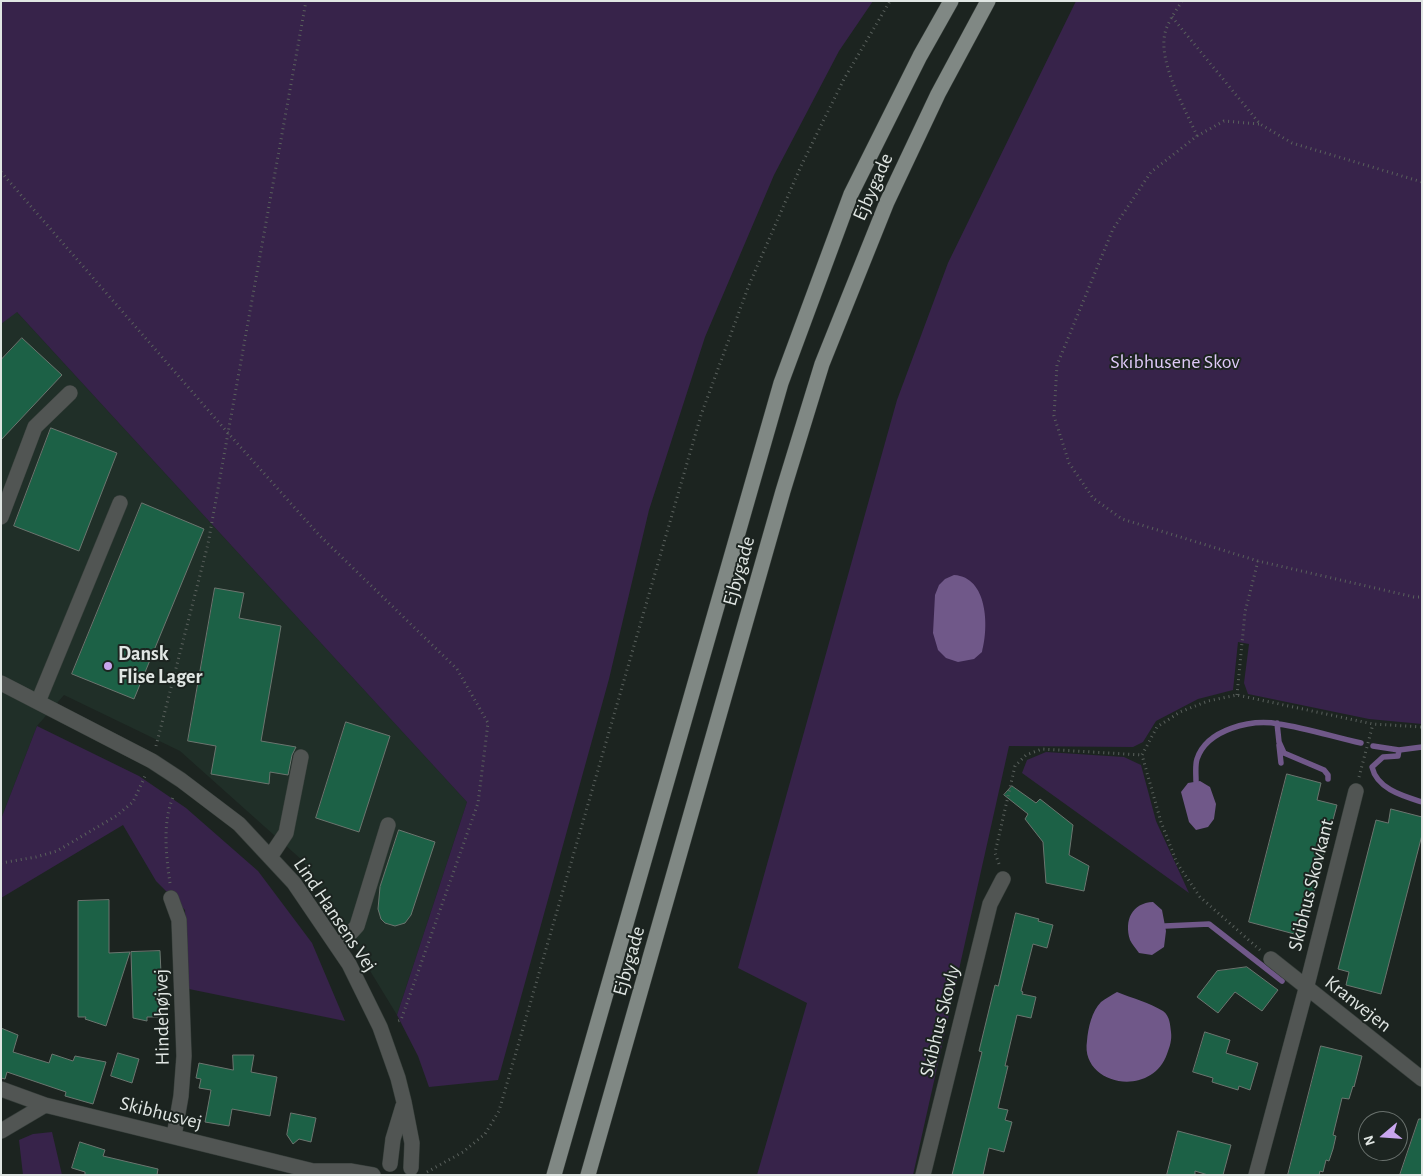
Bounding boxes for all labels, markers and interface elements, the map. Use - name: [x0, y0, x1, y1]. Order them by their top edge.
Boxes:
- street label: Ejbygade: [848, 150, 898, 224]
- park label: Skibhusene Skov: [1110, 350, 1240, 374]
- street label: Ejbygade: [718, 533, 760, 609]
- place label: Dansk Flise Lager: [118, 642, 203, 689]
- marker: Dansk Flise Lager: [102, 660, 114, 672]
- street label: Skibhus Skovkant: [1283, 816, 1339, 954]
- street label: Lind Hansens Vej: [288, 853, 382, 977]
- street label: Ejbygade: [608, 923, 650, 999]
- street label: Skibhus Skovly: [915, 963, 965, 1079]
- street label: Hindehøjvej: [149, 968, 175, 1066]
- street label: Kranvejen: [1320, 970, 1396, 1038]
- street label: Skibhusvej: [117, 1091, 205, 1135]
- north arrow: [1358, 1111, 1408, 1161]
- text: N: [1362, 1134, 1378, 1147]

